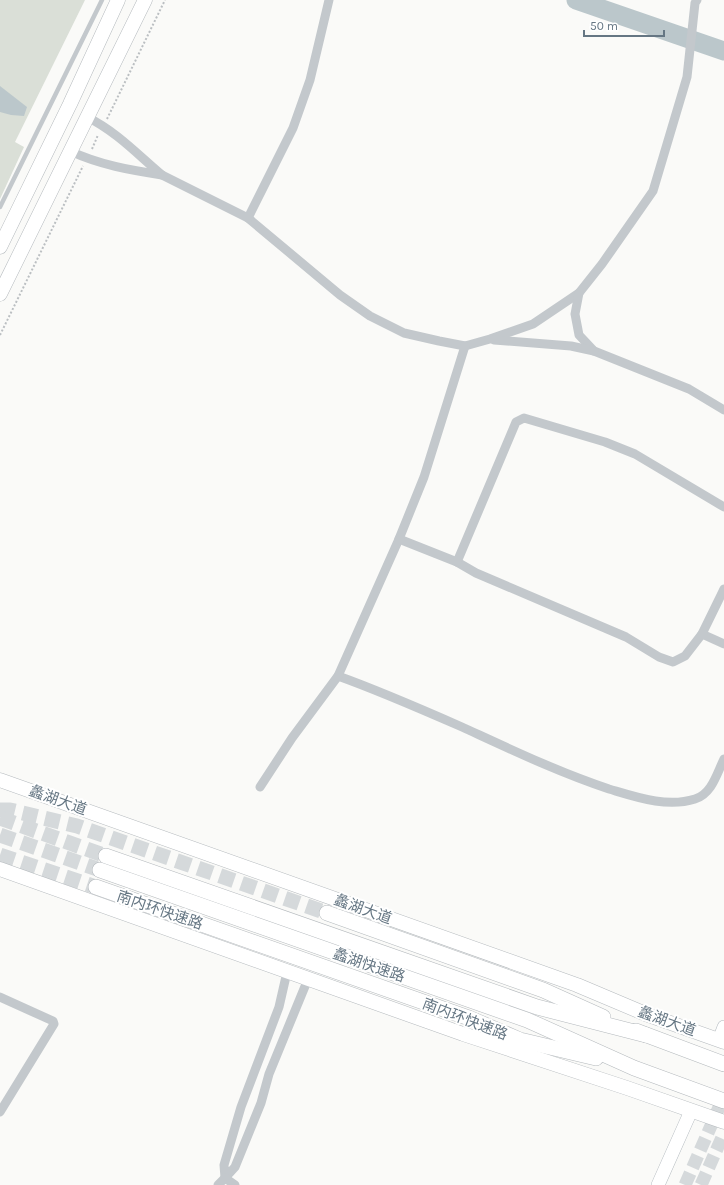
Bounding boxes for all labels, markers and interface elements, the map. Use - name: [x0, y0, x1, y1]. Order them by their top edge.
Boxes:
- scale bar: [584, 12, 664, 38]
- text: 50 m: [590, 19, 618, 33]
- street label: 蠡湖大道: [27, 781, 89, 819]
- street label: 南内环快速路: [115, 887, 205, 933]
- street label: 蠡湖大道: [332, 890, 394, 928]
- street label: 蠡湖快速路: [331, 944, 407, 986]
- street label: 南内环快速路: [420, 994, 510, 1044]
- street label: 蠡湖大道: [636, 1002, 698, 1040]

